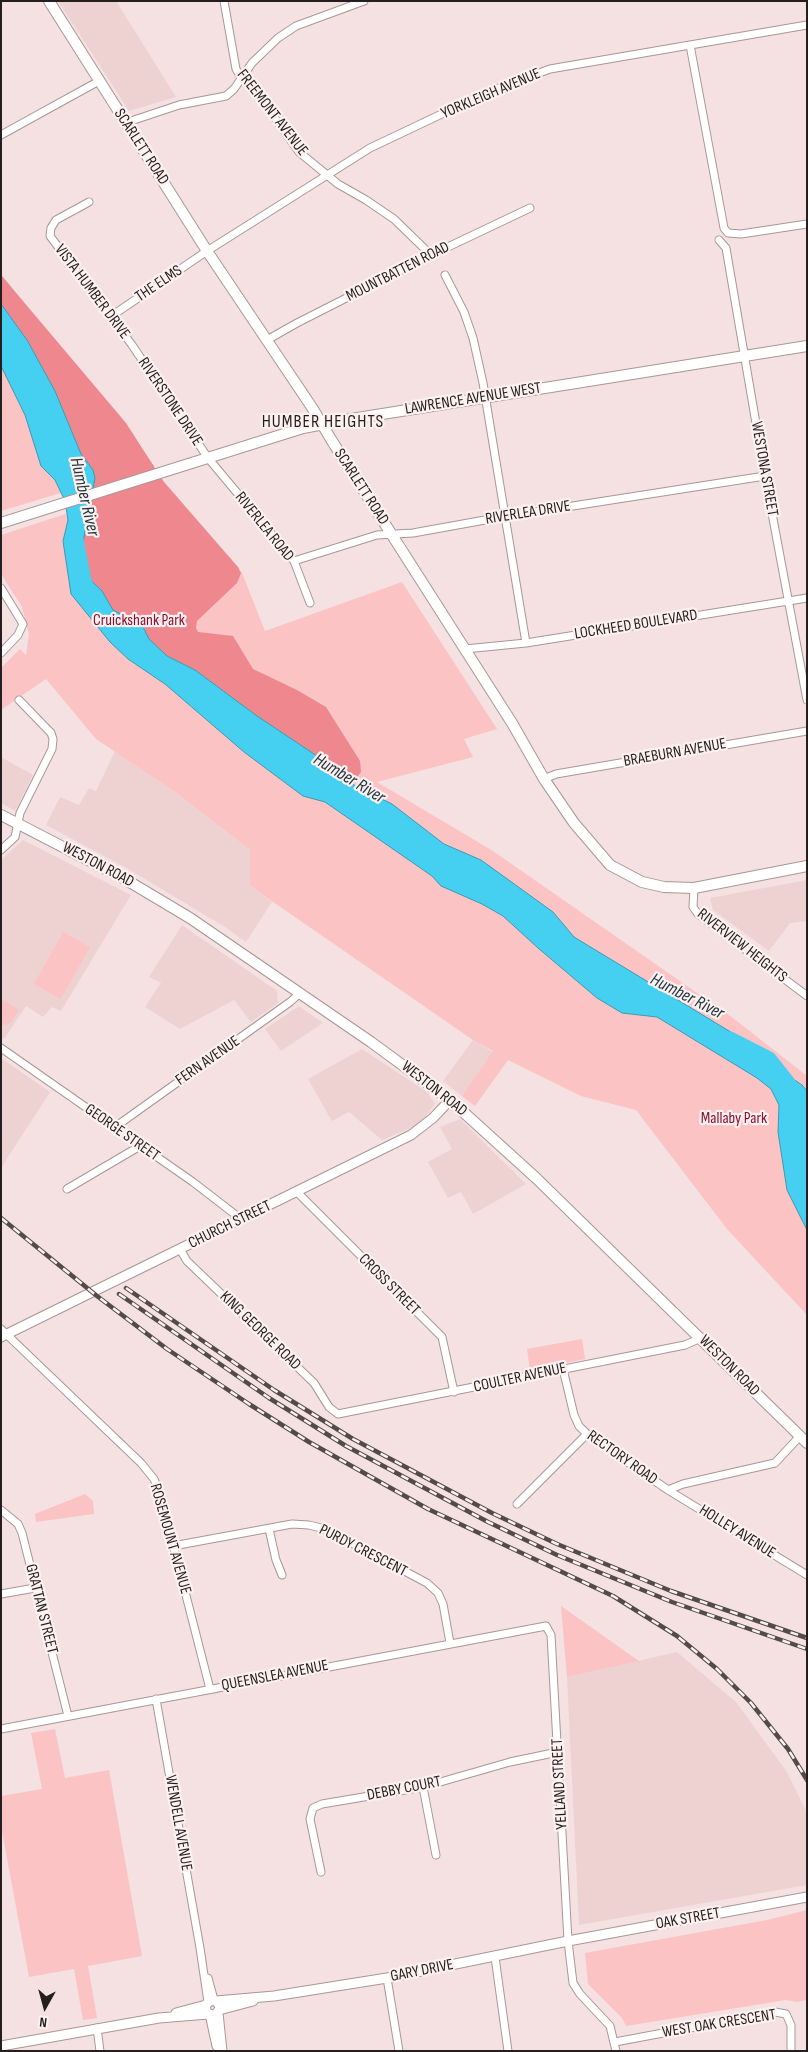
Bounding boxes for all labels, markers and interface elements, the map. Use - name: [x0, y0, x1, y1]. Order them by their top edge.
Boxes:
- street label: YORKLEIGH AVENUE: [438, 64, 544, 124]
- street label: FREEMONT AVENUE: [232, 66, 312, 160]
- street label: SCARLETT ROAD: [109, 105, 173, 189]
- street label: MOUNTBATTEN ROAD: [343, 238, 453, 306]
- street label: VISTA HUMBER DRIVE: [50, 241, 134, 343]
- street label: THE ELMS: [132, 261, 186, 307]
- street label: RIVERSTONE DRIVE: [133, 354, 207, 450]
- street label: LAWRENCE AVENUE WEST: [404, 379, 542, 419]
- district label: HUMBER HEIGHTS: [260, 411, 386, 433]
- street label: WESTONA STREET: [746, 420, 782, 518]
- street label: SCARLETT ROAD: [329, 445, 393, 529]
- water label: Humber River: [64, 456, 104, 538]
- street label: RIVERLEA ROAD: [230, 489, 298, 565]
- street label: RIVERLEA DRIVE: [484, 497, 572, 529]
- street label: LOCKHEED BOULEVARD: [573, 606, 699, 644]
- park label: Cruickshank Park: [93, 611, 185, 631]
- street label: BRAEBURN AVENUE: [622, 735, 728, 771]
- water label: Humber River: [309, 749, 389, 809]
- street label: WESTON ROAD: [59, 838, 137, 892]
- street label: RIVERVIEW HEIGHTS: [693, 905, 791, 987]
- water label: Humber River: [646, 969, 728, 1025]
- street label: FERN AVENUE: [172, 1032, 244, 1090]
- street label: WESTON ROAD: [397, 1057, 471, 1121]
- street label: GEORGE STREET: [81, 1100, 163, 1166]
- park label: Mallaby Park: [701, 1109, 767, 1129]
- street label: CHURCH STREET: [185, 1197, 275, 1253]
- street label: CROSS STREET: [354, 1250, 424, 1320]
- street label: KING GEORGE ROAD: [215, 1287, 305, 1375]
- street label: WESTON ROAD: [695, 1332, 763, 1400]
- street label: COULTER AVENUE: [472, 1359, 568, 1397]
- street label: RECTORY ROAD: [583, 1427, 661, 1489]
- street label: ROSEMOUNT AVENUE: [145, 1482, 195, 1596]
- street label: HOLLEY AVENUE: [695, 1501, 779, 1563]
- street label: PURDY CRESCENT: [316, 1521, 410, 1581]
- street label: GRATTAN STREET: [21, 1562, 61, 1656]
- street label: QUEENSLEA AVENUE: [220, 1656, 330, 1696]
- street label: YELLAND STREET: [548, 1738, 572, 1830]
- street label: DEBBY COURT: [365, 1772, 443, 1806]
- street label: WENDELL AVENUE: [160, 1774, 196, 1872]
- street label: OAK STREET: [654, 1904, 722, 1934]
- street label: GARY DRIVE: [389, 1956, 455, 1986]
- north arrow: [20, 1982, 70, 2032]
- street label: WEST OAK CRESCENT: [661, 2006, 777, 2042]
- text: N: [38, 2013, 48, 2031]

